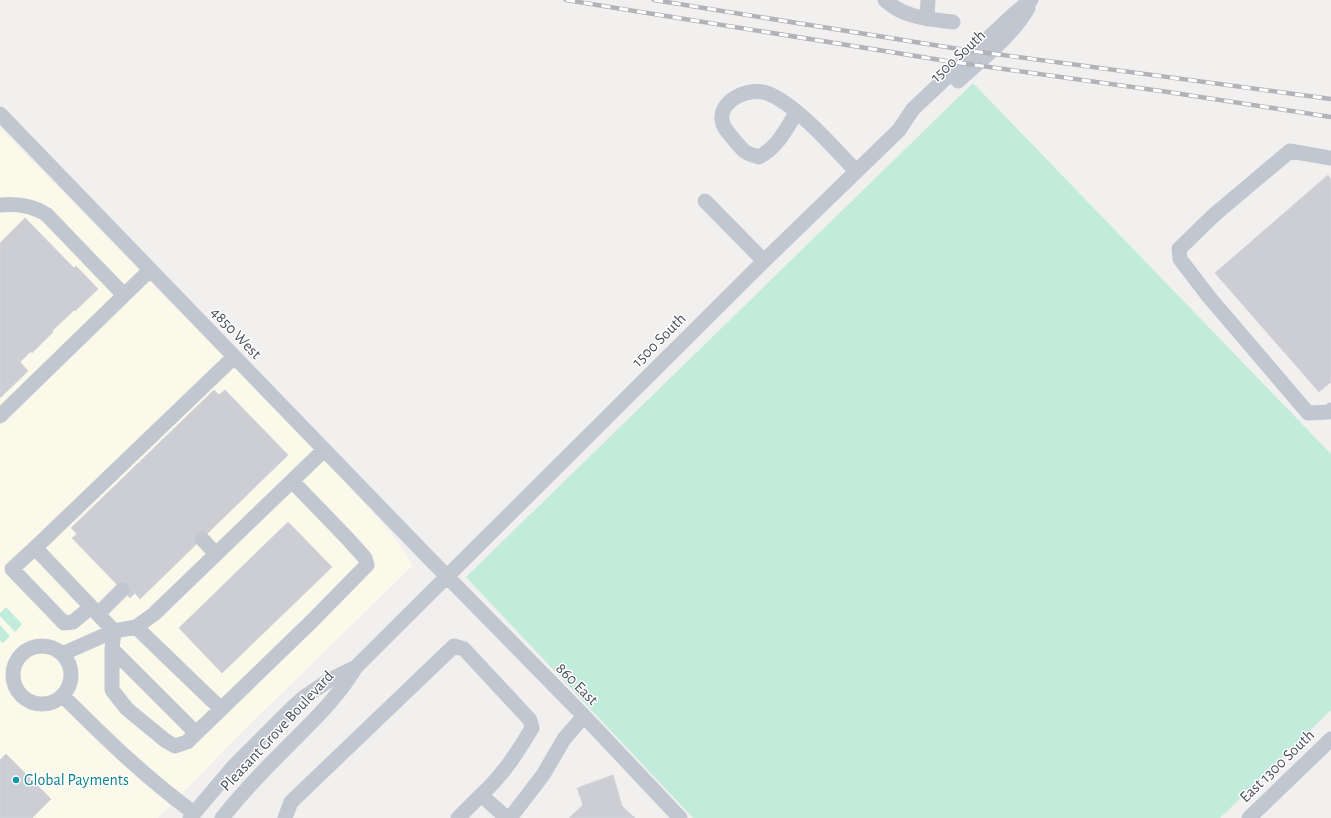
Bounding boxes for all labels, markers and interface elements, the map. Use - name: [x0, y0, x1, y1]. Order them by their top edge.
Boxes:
- street label: 1500 South: [928, 27, 988, 85]
- street label: 4850 West: [208, 304, 264, 362]
- street label: 1500 South: [629, 310, 689, 370]
- street label: 860 East: [553, 660, 601, 708]
- street label: Pleasant Grove Boulevard: [217, 668, 337, 794]
- street label: East 1300 South: [1237, 727, 1317, 805]
- place label: Global Payments: [24, 772, 129, 789]
- marker: Global Payments: [11, 775, 21, 785]

